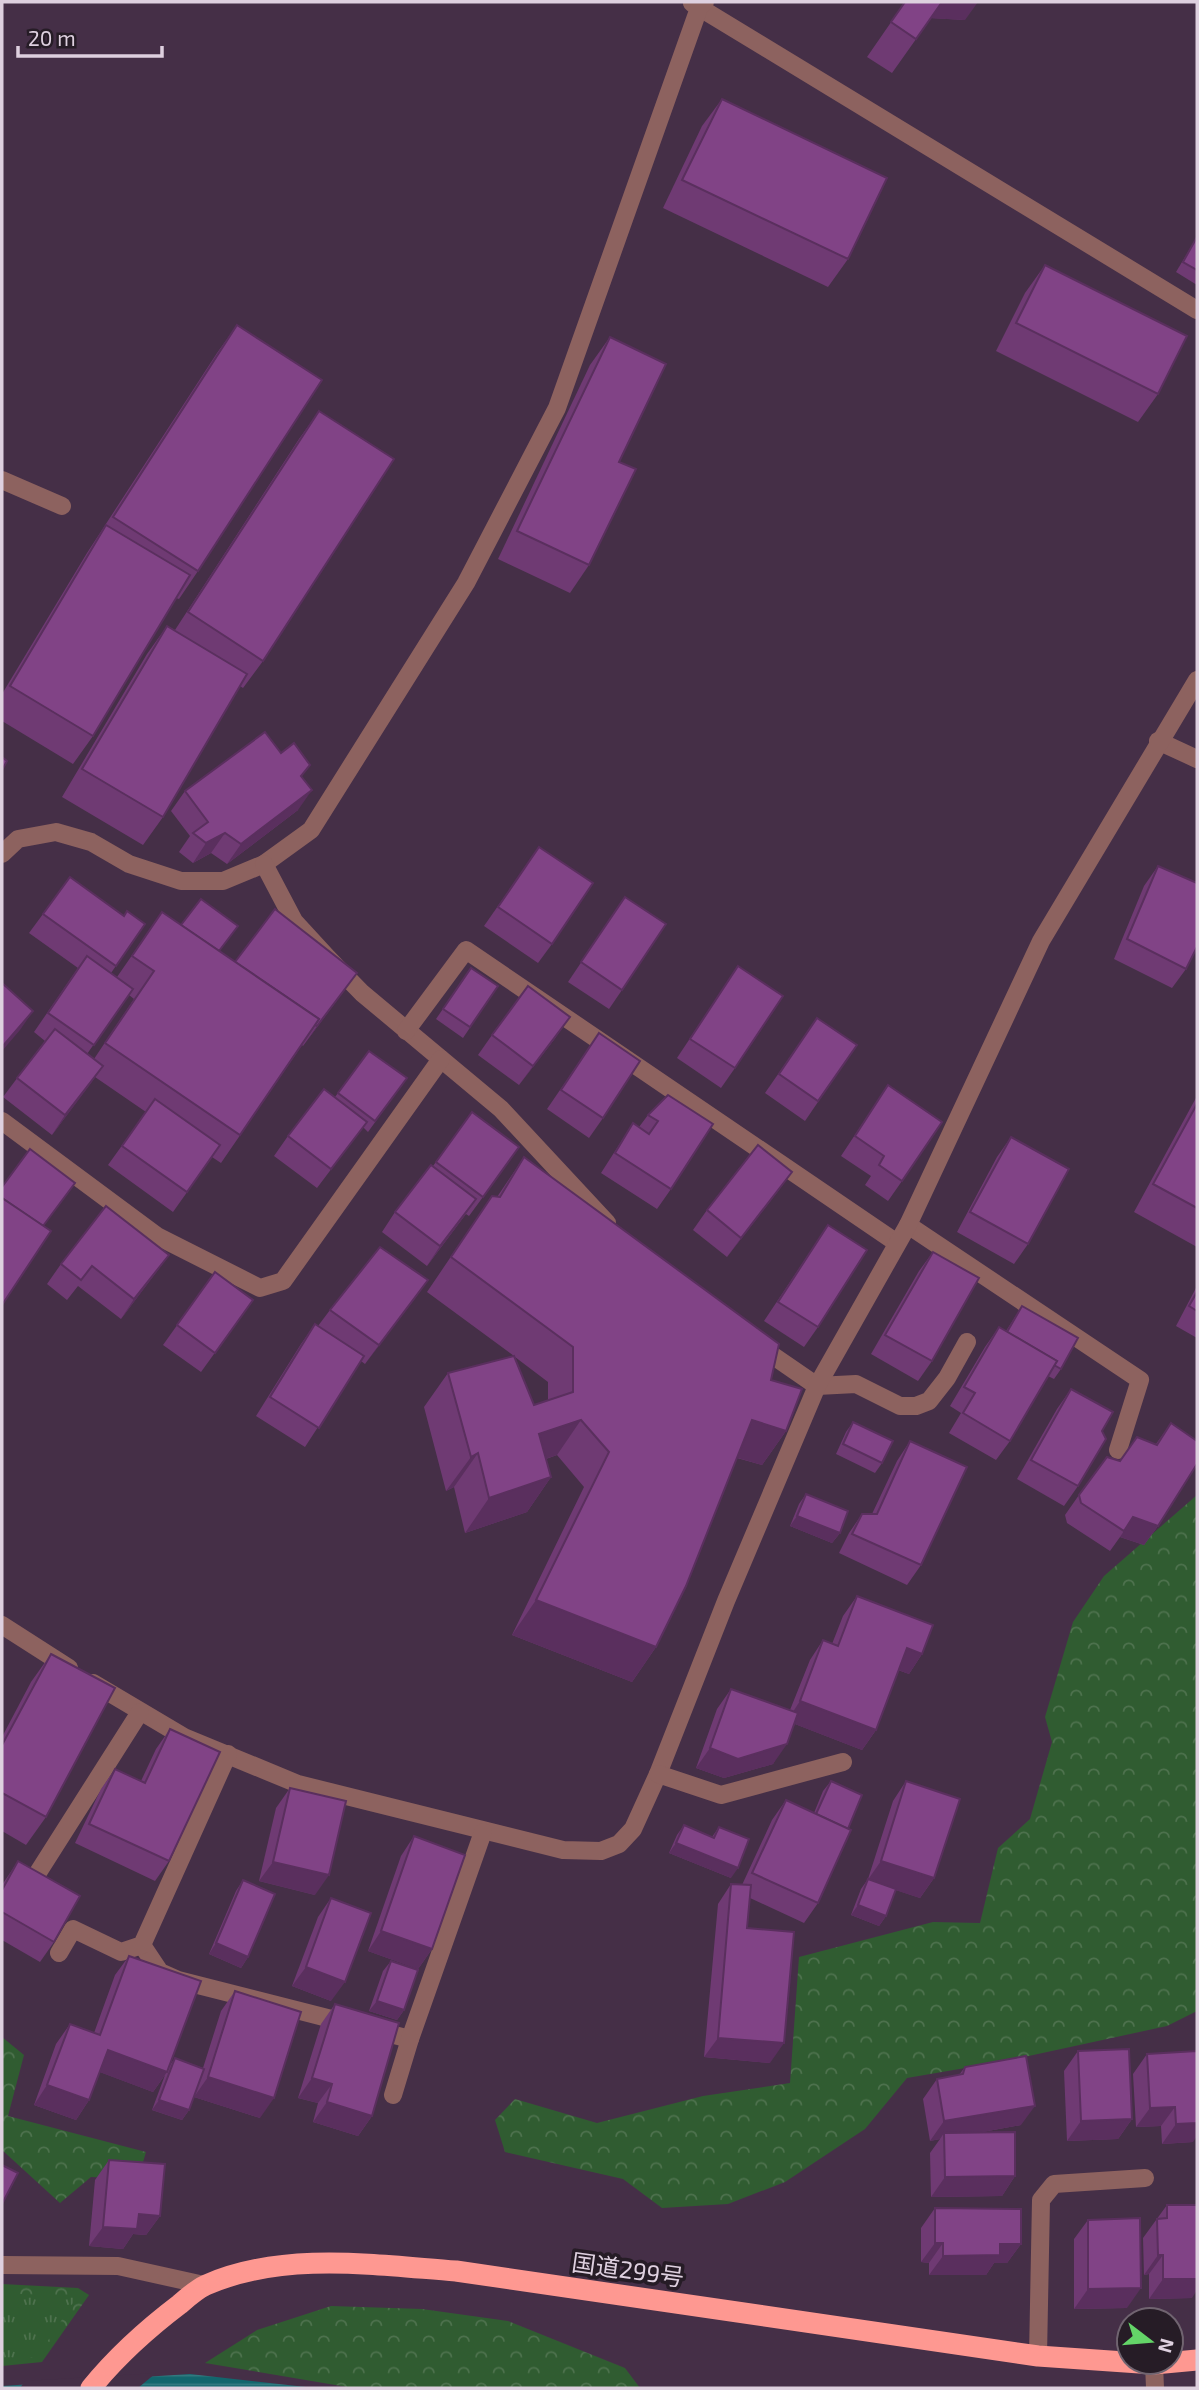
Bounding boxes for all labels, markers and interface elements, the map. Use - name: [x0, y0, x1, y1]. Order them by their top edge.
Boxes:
- scale bar: [18, 14, 161, 58]
- text: 20 m: [28, 25, 76, 50]
- street label: 国道299号: [570, 2247, 686, 2291]
- north arrow: [1115, 2306, 1185, 2376]
- text: N: [1154, 2336, 1180, 2356]

